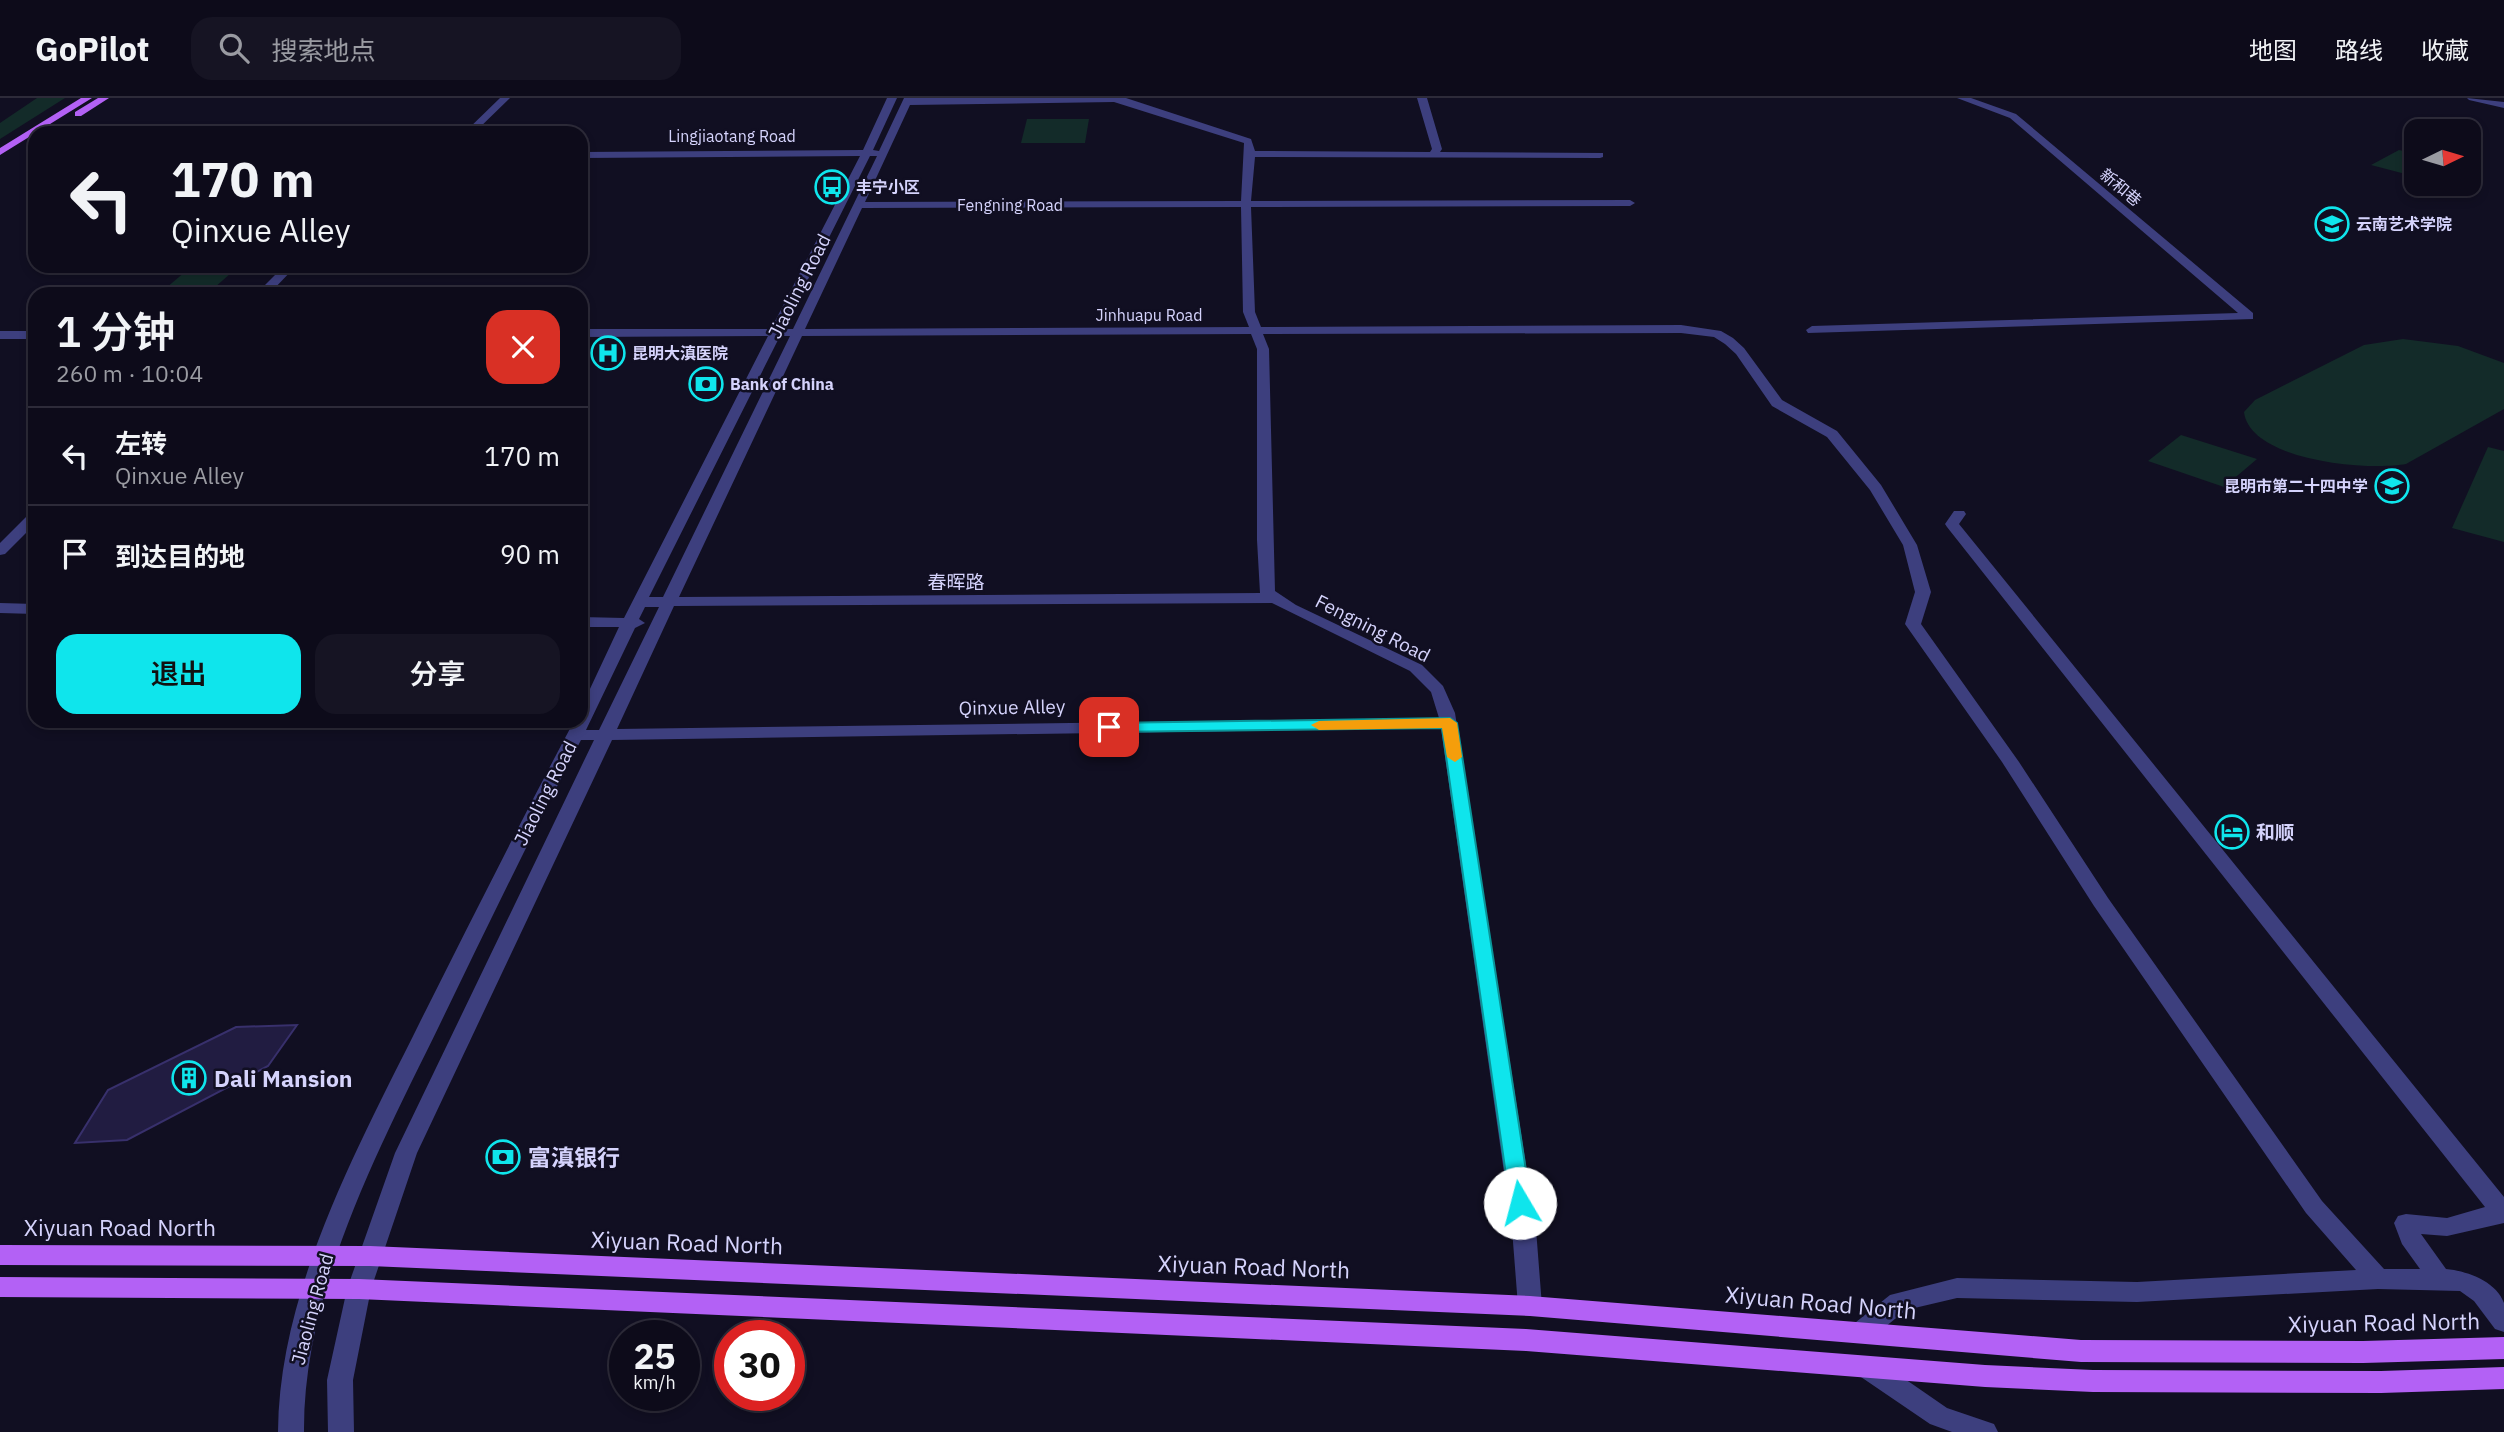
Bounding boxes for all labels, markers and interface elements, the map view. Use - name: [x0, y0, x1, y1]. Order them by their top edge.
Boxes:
- search box: [191, 17, 681, 80]
- text: GoPilot: [35, 27, 149, 70]
- icon: search: [215, 29, 253, 67]
- text: 搜索地点: [271, 33, 376, 67]
- text: 地图: [2249, 34, 2297, 66]
- text: 路线: [2335, 34, 2383, 66]
- text: 收藏: [2421, 34, 2469, 66]
- north arrow: [2404, 119, 2482, 196]
- map controls: [2404, 119, 2481, 196]
- street label: Lingjiaotang Road: [668, 126, 796, 146]
- text: 170 m: [171, 147, 315, 210]
- icon: left: [56, 154, 147, 245]
- street label: 新和巷: [2096, 164, 2146, 210]
- bus stop icon: 丰宁小区: [813, 168, 851, 206]
- place label: 丰宁小区: [856, 177, 920, 197]
- street label: Fengning Road: [957, 195, 1063, 215]
- school or university icon: 云南艺术学院: [2313, 205, 2351, 243]
- text: Qinxue Alley: [171, 209, 351, 251]
- place label: 云南艺术学院: [2356, 214, 2452, 234]
- street label: Jiaoling Road: [762, 230, 836, 342]
- text: 1 分钟: [56, 304, 175, 359]
- street label: Jinhuapu Road: [1096, 305, 1202, 325]
- button: close: [486, 310, 560, 384]
- hospital icon: 昆明大滇医院: [589, 334, 627, 372]
- place label: 昆明大滇医院: [632, 343, 728, 363]
- text: 260 m · 10:04: [56, 358, 203, 388]
- bank icon: Bank of China: [687, 365, 725, 403]
- place label: Bank of China: [730, 374, 834, 394]
- text: 左转: [115, 426, 167, 460]
- icon: left: [56, 437, 94, 475]
- text: 170 m: [484, 439, 560, 473]
- text: Qinxue Alley: [115, 460, 244, 490]
- school or university icon: 昆明市第二十四中学: [2373, 467, 2411, 505]
- place label: 昆明市第二十四中学: [2224, 476, 2368, 496]
- icon: arrive: [56, 535, 94, 573]
- text: 90 m: [500, 537, 560, 571]
- text: 到达目的地: [115, 539, 245, 573]
- street label: 春晖路: [927, 570, 985, 594]
- street label: Fengning Road: [1311, 589, 1435, 667]
- button: 退出: [56, 634, 301, 714]
- button: 分享: [315, 634, 560, 714]
- street label: Qinxue Alley: [959, 694, 1066, 720]
- pin: [1079, 697, 1139, 757]
- icon: arrive: [1090, 708, 1128, 746]
- street label: Jiaoling Road: [508, 737, 582, 849]
- hotel icon: 和顺: [2213, 813, 2251, 851]
- place label: 和顺: [2256, 820, 2294, 844]
- building icon: Dali Mansion: [170, 1059, 208, 1097]
- place label: Dali Mansion: [214, 1063, 353, 1093]
- bank icon: 富滇银行: [484, 1138, 522, 1176]
- place label: 富滇银行: [528, 1142, 620, 1172]
- position arrow: [1483, 1166, 1557, 1240]
- street label: Xiyuan Road North: [24, 1212, 216, 1242]
- street label: Xiyuan Road North: [590, 1224, 784, 1260]
- street label: Xiyuan Road North: [1157, 1248, 1351, 1284]
- street label: Jiaoling Road: [286, 1251, 338, 1367]
- street label: Xiyuan Road North: [1724, 1279, 1918, 1325]
- street label: Xiyuan Road North: [2288, 1305, 2480, 1339]
- speed limit sign: 30: [714, 1320, 805, 1411]
- text: 25: [633, 1333, 676, 1379]
- text: km/h: [633, 1371, 676, 1394]

